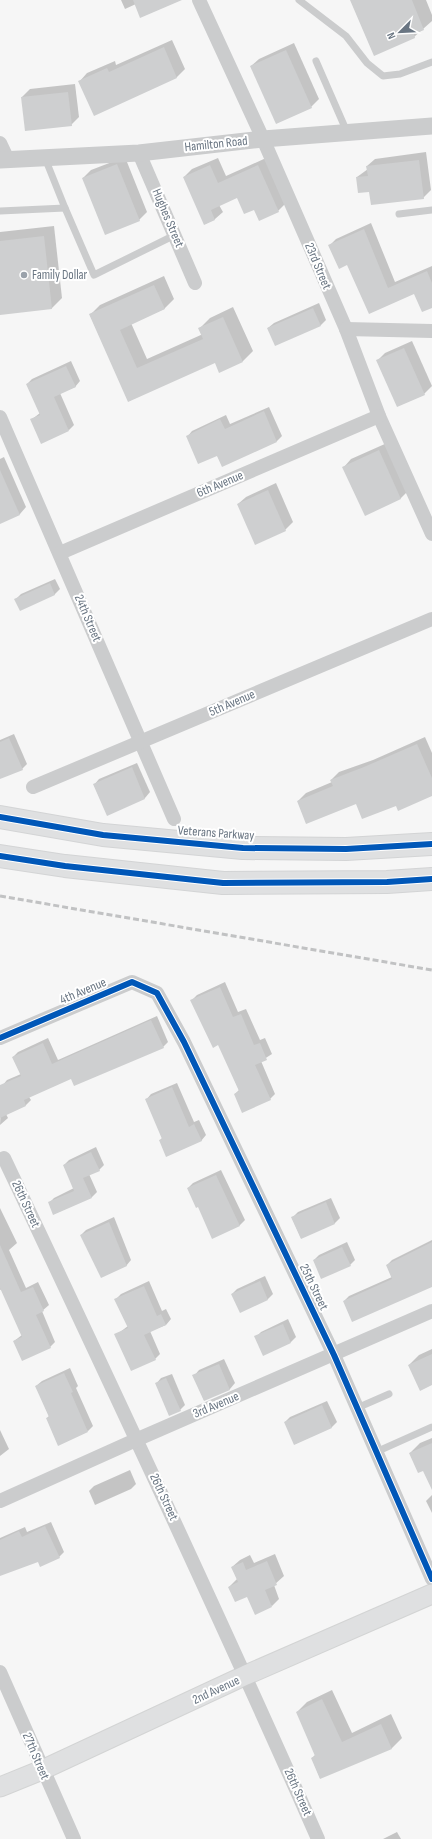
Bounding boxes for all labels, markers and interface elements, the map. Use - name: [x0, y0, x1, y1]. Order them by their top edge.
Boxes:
- north arrow: [380, 12, 420, 52]
- text: N: [384, 30, 398, 41]
- street label: Hamilton Road: [184, 133, 248, 155]
- street label: Hughes Street: [148, 186, 188, 250]
- street label: 23rd Street: [301, 240, 335, 292]
- place label: Family Dollar: [32, 267, 88, 283]
- marker: Family Dollar: [19, 270, 29, 280]
- street label: 6th Avenue: [194, 467, 246, 501]
- street label: 24th Street: [71, 592, 105, 644]
- street label: 5th Avenue: [207, 686, 257, 720]
- street label: Veterans Parkway: [177, 822, 255, 844]
- street label: 4th Avenue: [57, 974, 109, 1008]
- street label: 26th Street: [8, 1178, 44, 1230]
- street label: 25th Street: [296, 1261, 332, 1313]
- street label: 3rd Avenue: [191, 1388, 241, 1422]
- street label: 26th Street: [146, 1471, 182, 1523]
- street label: 2nd Avenue: [190, 1672, 242, 1708]
- street label: 27th Street: [19, 1730, 53, 1782]
- street label: 26th Street: [281, 1766, 316, 1818]

